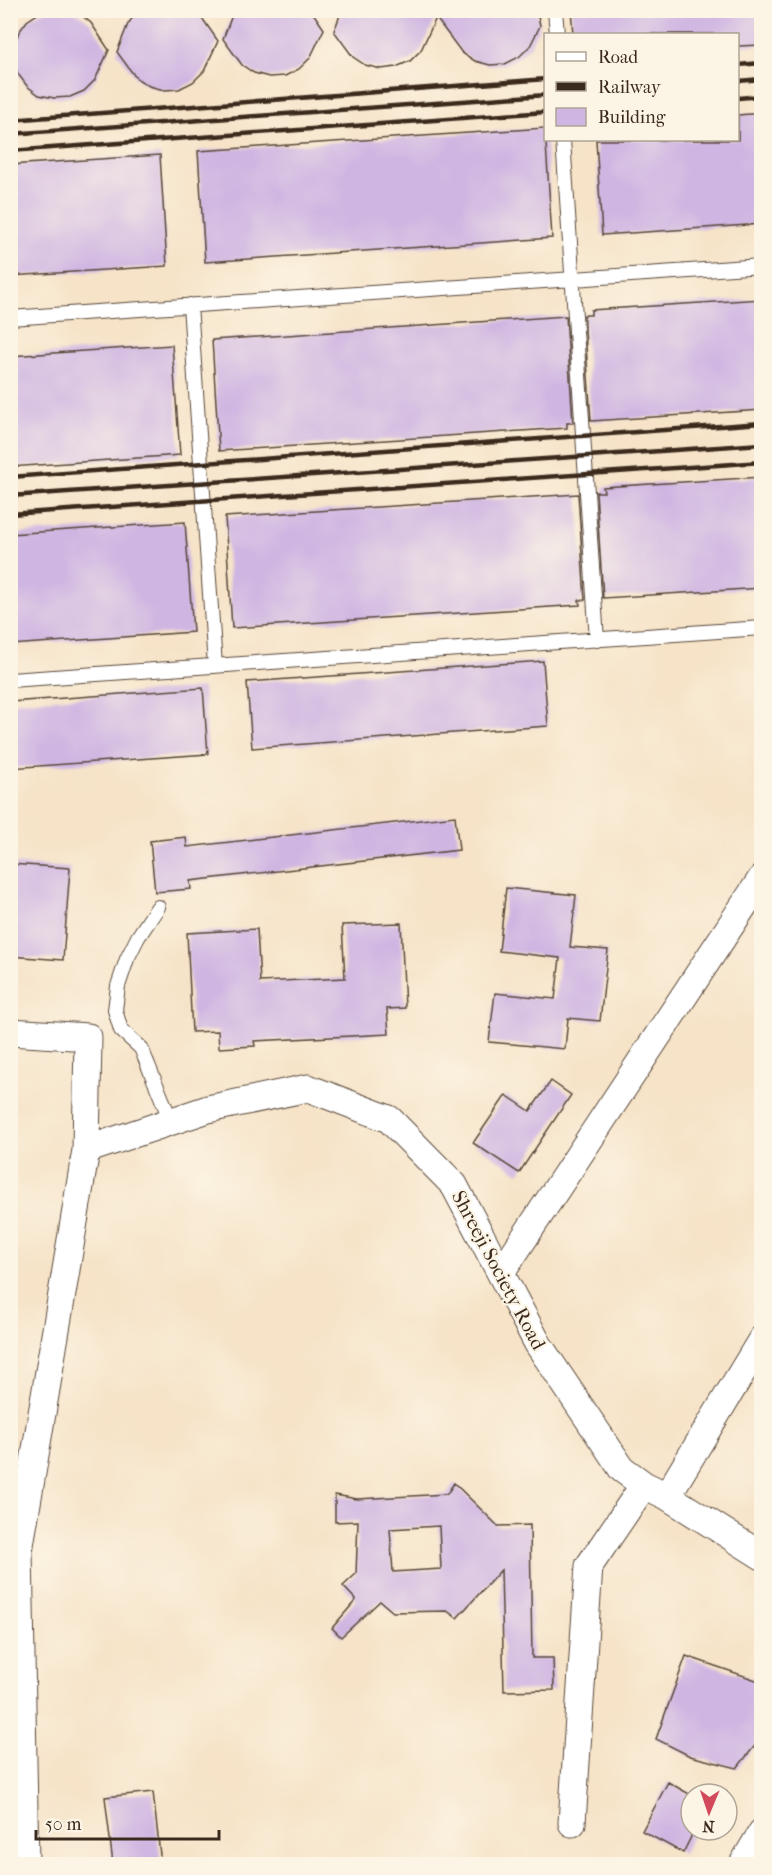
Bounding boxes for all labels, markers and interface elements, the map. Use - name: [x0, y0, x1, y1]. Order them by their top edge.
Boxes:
- legend: [544, 33, 739, 141]
- text: Road: [598, 47, 638, 68]
- text: Railway: [598, 77, 662, 98]
- text: Building: [598, 107, 666, 128]
- street label: Shreeji Society Road: [447, 1187, 551, 1355]
- north arrow: [679, 1782, 739, 1842]
- scale bar: [36, 1803, 219, 1841]
- text: 50 m: [45, 1814, 82, 1835]
- text: N: [701, 1817, 715, 1836]

